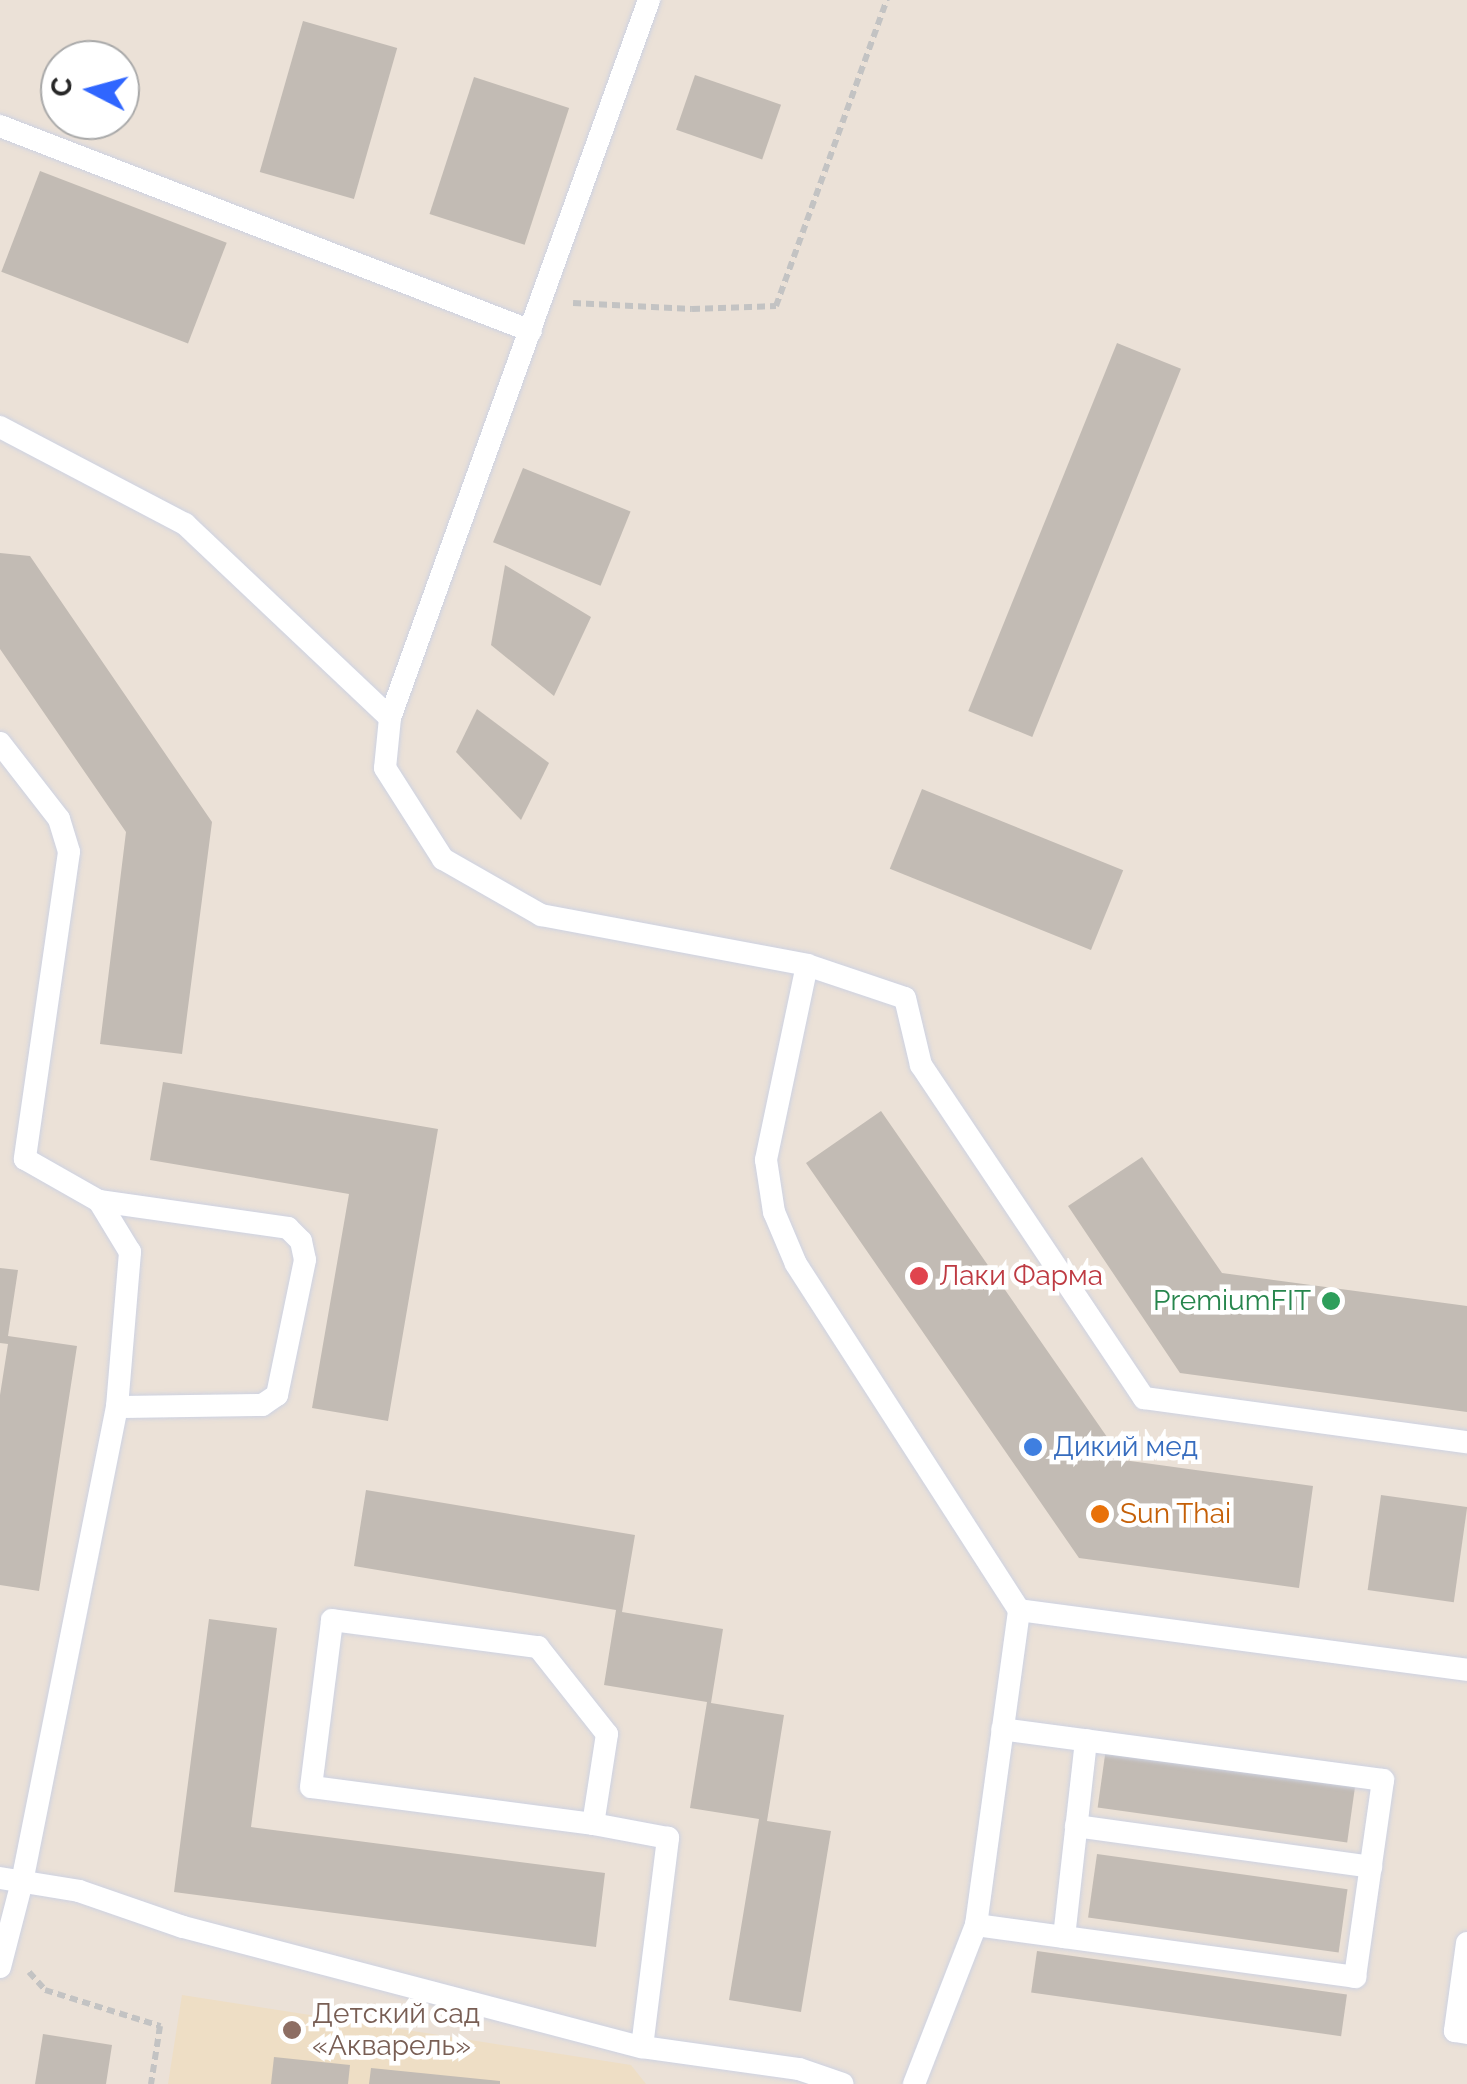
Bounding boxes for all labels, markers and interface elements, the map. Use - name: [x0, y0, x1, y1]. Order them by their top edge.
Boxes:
- north arrow: [40, 40, 140, 140]
- text: С: [44, 76, 79, 98]
- place label: Лаки Фарма: [939, 1259, 1103, 1293]
- marker: Лаки Фарма: [908, 1265, 930, 1287]
- place label: PremiumFIT: [1153, 1284, 1311, 1318]
- marker: PremiumFIT: [1320, 1290, 1342, 1312]
- place label: Дикий мед: [1053, 1430, 1198, 1464]
- marker: Дикий мед: [1022, 1436, 1044, 1458]
- place label: Sun Thai: [1120, 1497, 1232, 1531]
- marker: Sun Thai: [1089, 1503, 1111, 1525]
- place label: Детский сад «Акварель»: [312, 1997, 480, 2063]
- marker: Детский сад «Акварель»: [281, 2019, 303, 2041]

